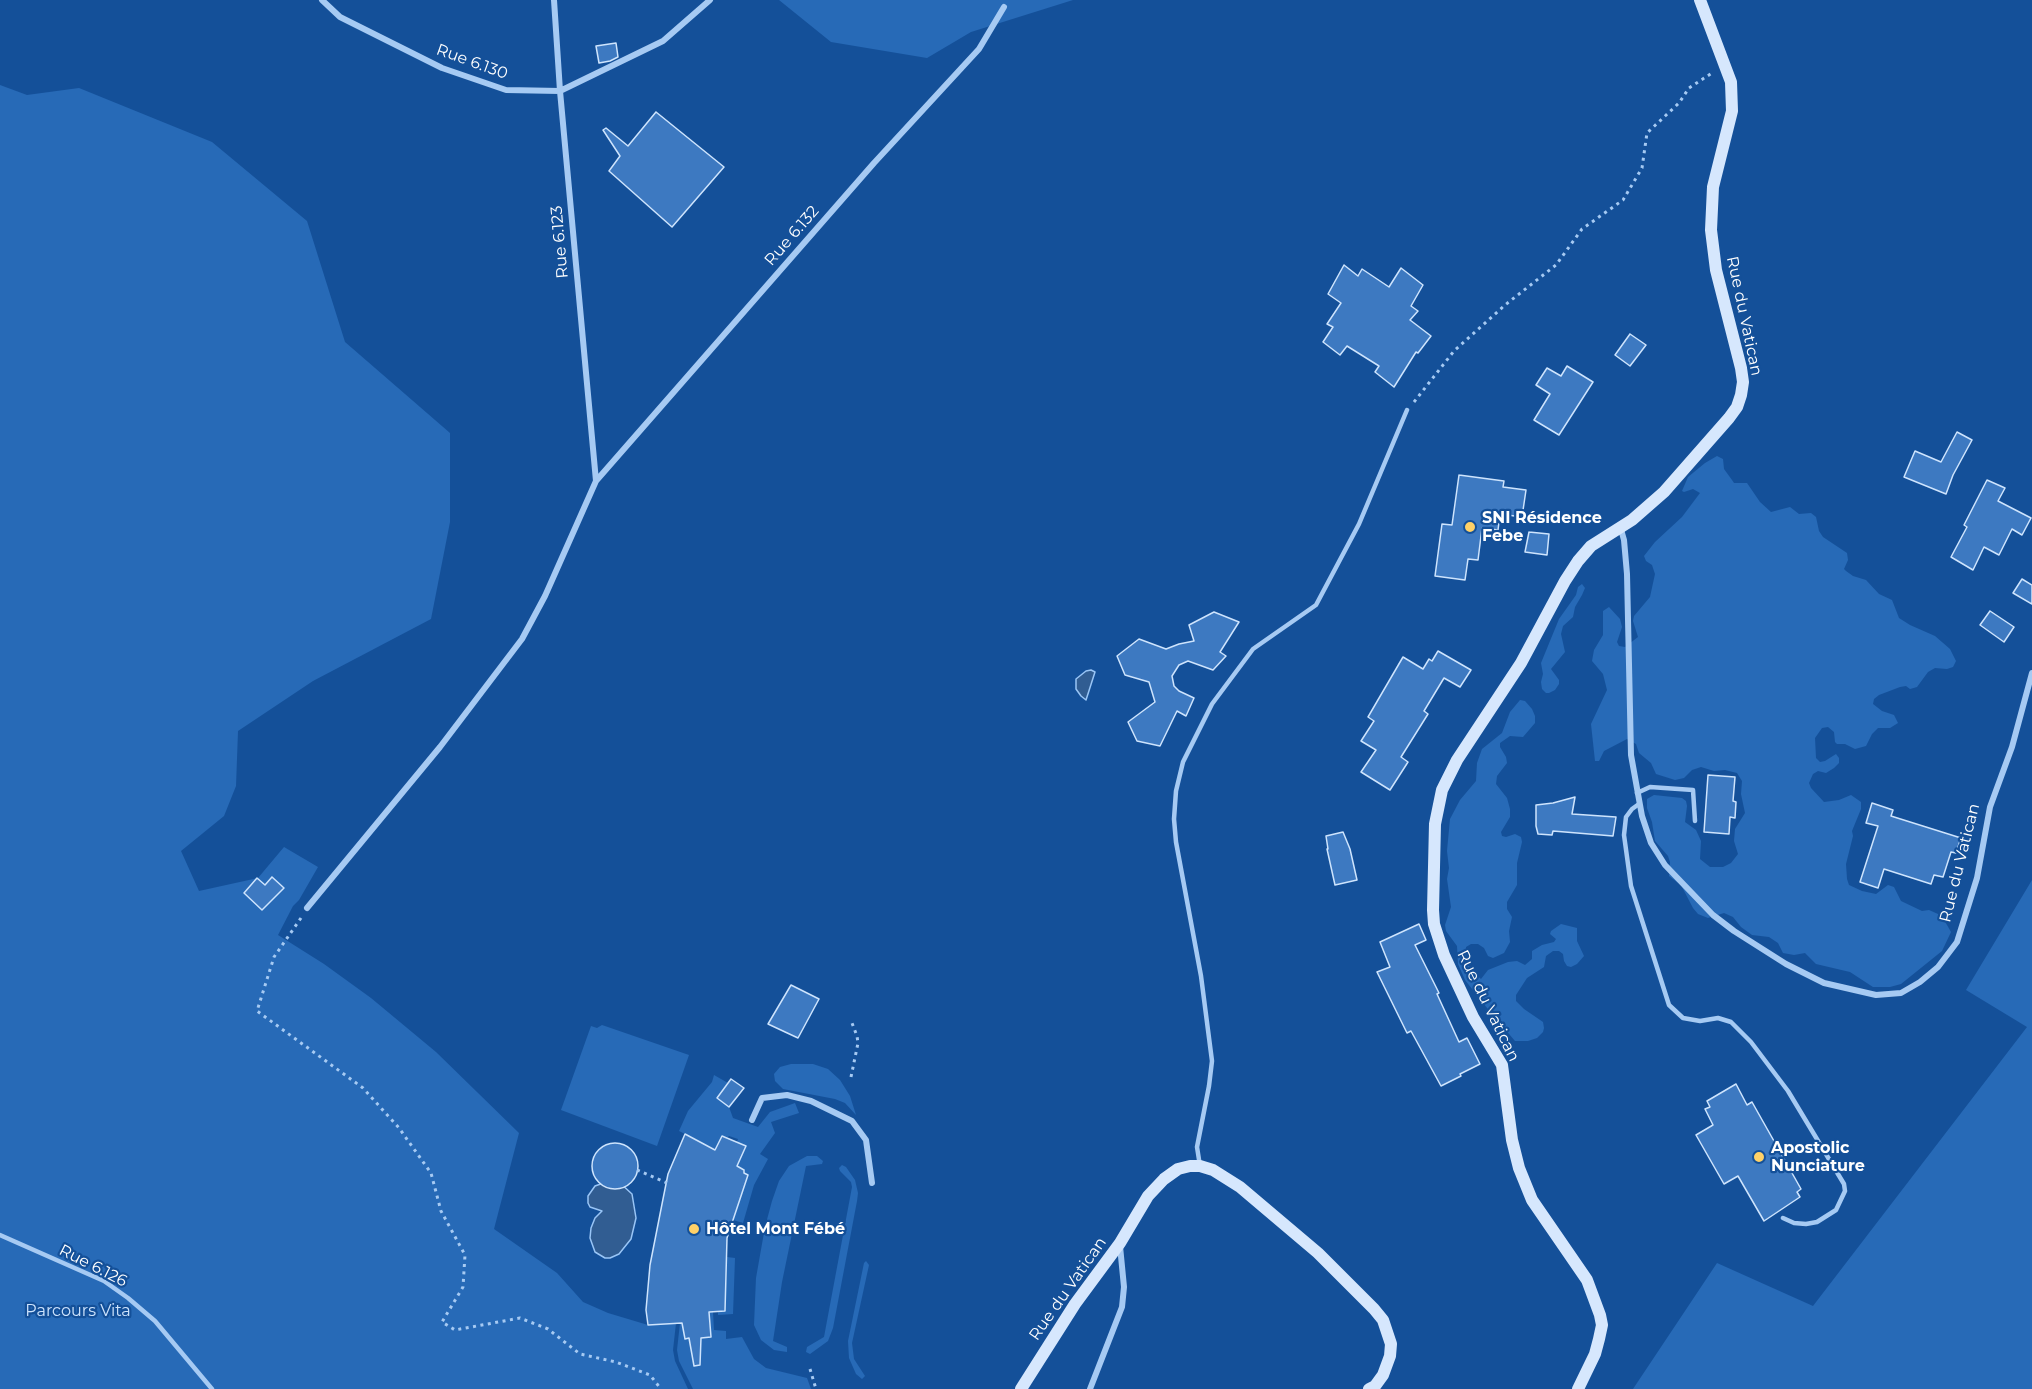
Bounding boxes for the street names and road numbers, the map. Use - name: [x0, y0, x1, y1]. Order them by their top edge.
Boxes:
- street label: Rue 6.130: [434, 40, 510, 84]
- street label: Rue 6.132: [761, 202, 823, 270]
- street label: Rue 6.123: [547, 205, 573, 279]
- street label: Rue du Vatican: [1722, 254, 1766, 378]
- street label: Rue du Vatican: [1936, 802, 1984, 924]
- street label: Rue du Vatican: [1453, 947, 1523, 1065]
- street label: Rue du Vatican: [1025, 1234, 1111, 1344]
- street label: Rue 6.126: [56, 1241, 130, 1291]

